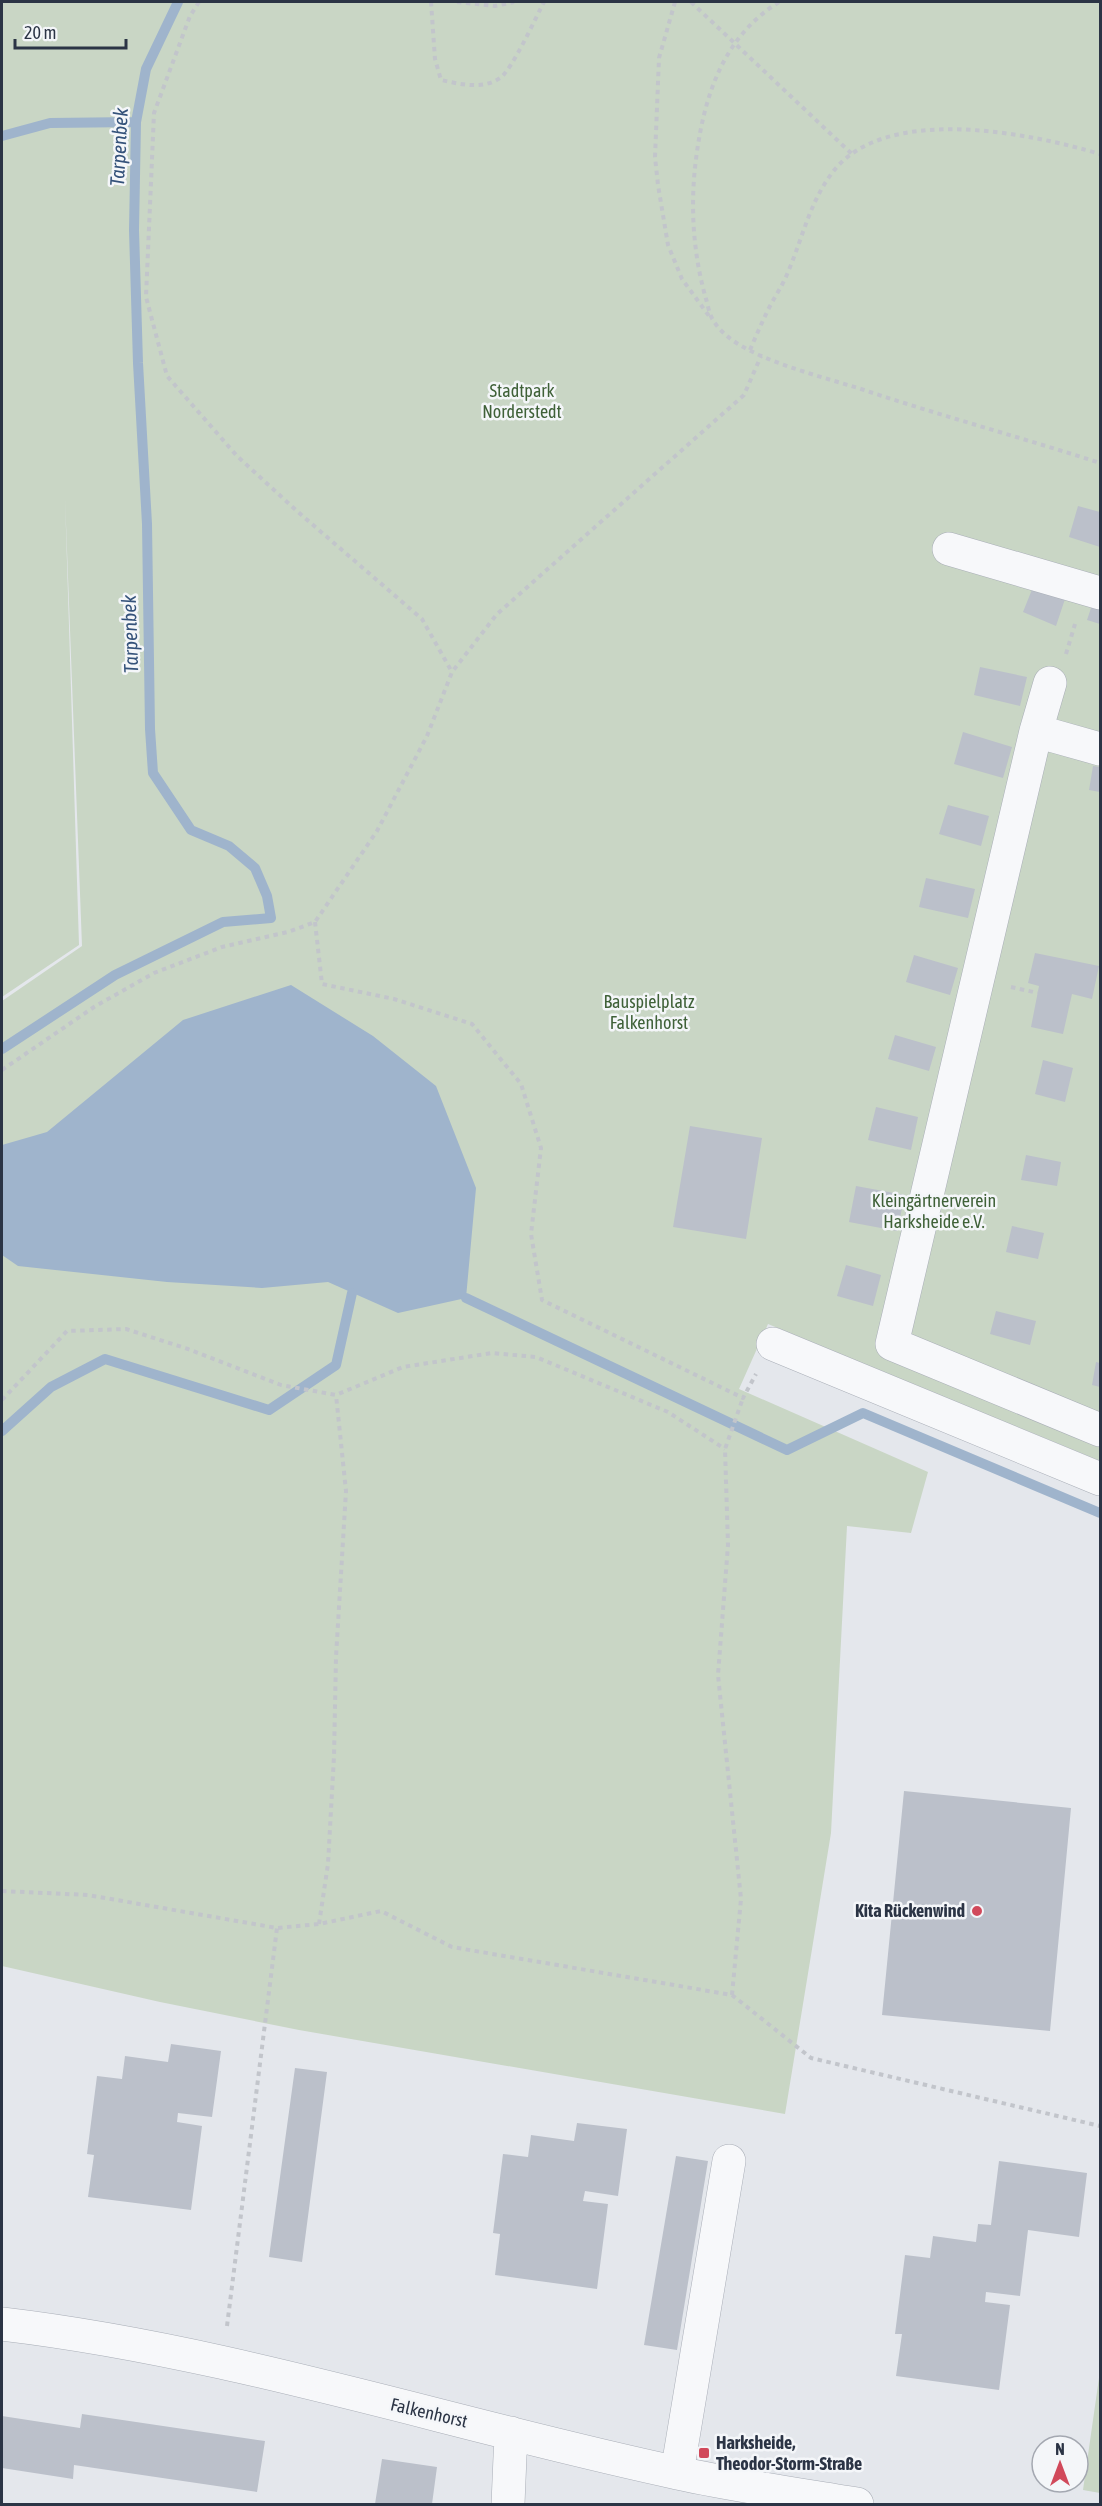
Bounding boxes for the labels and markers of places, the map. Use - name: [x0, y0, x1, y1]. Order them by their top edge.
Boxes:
- place label: Kita Rückenwind: [855, 1900, 965, 1921]
- marker: Kita Rückenwind: [970, 1904, 984, 1918]
- place label: Harksheide, Theodor-Storm-Straße: [716, 2432, 862, 2474]
- marker: Harksheide, Theodor-Storm-Straße: [697, 2446, 711, 2460]

